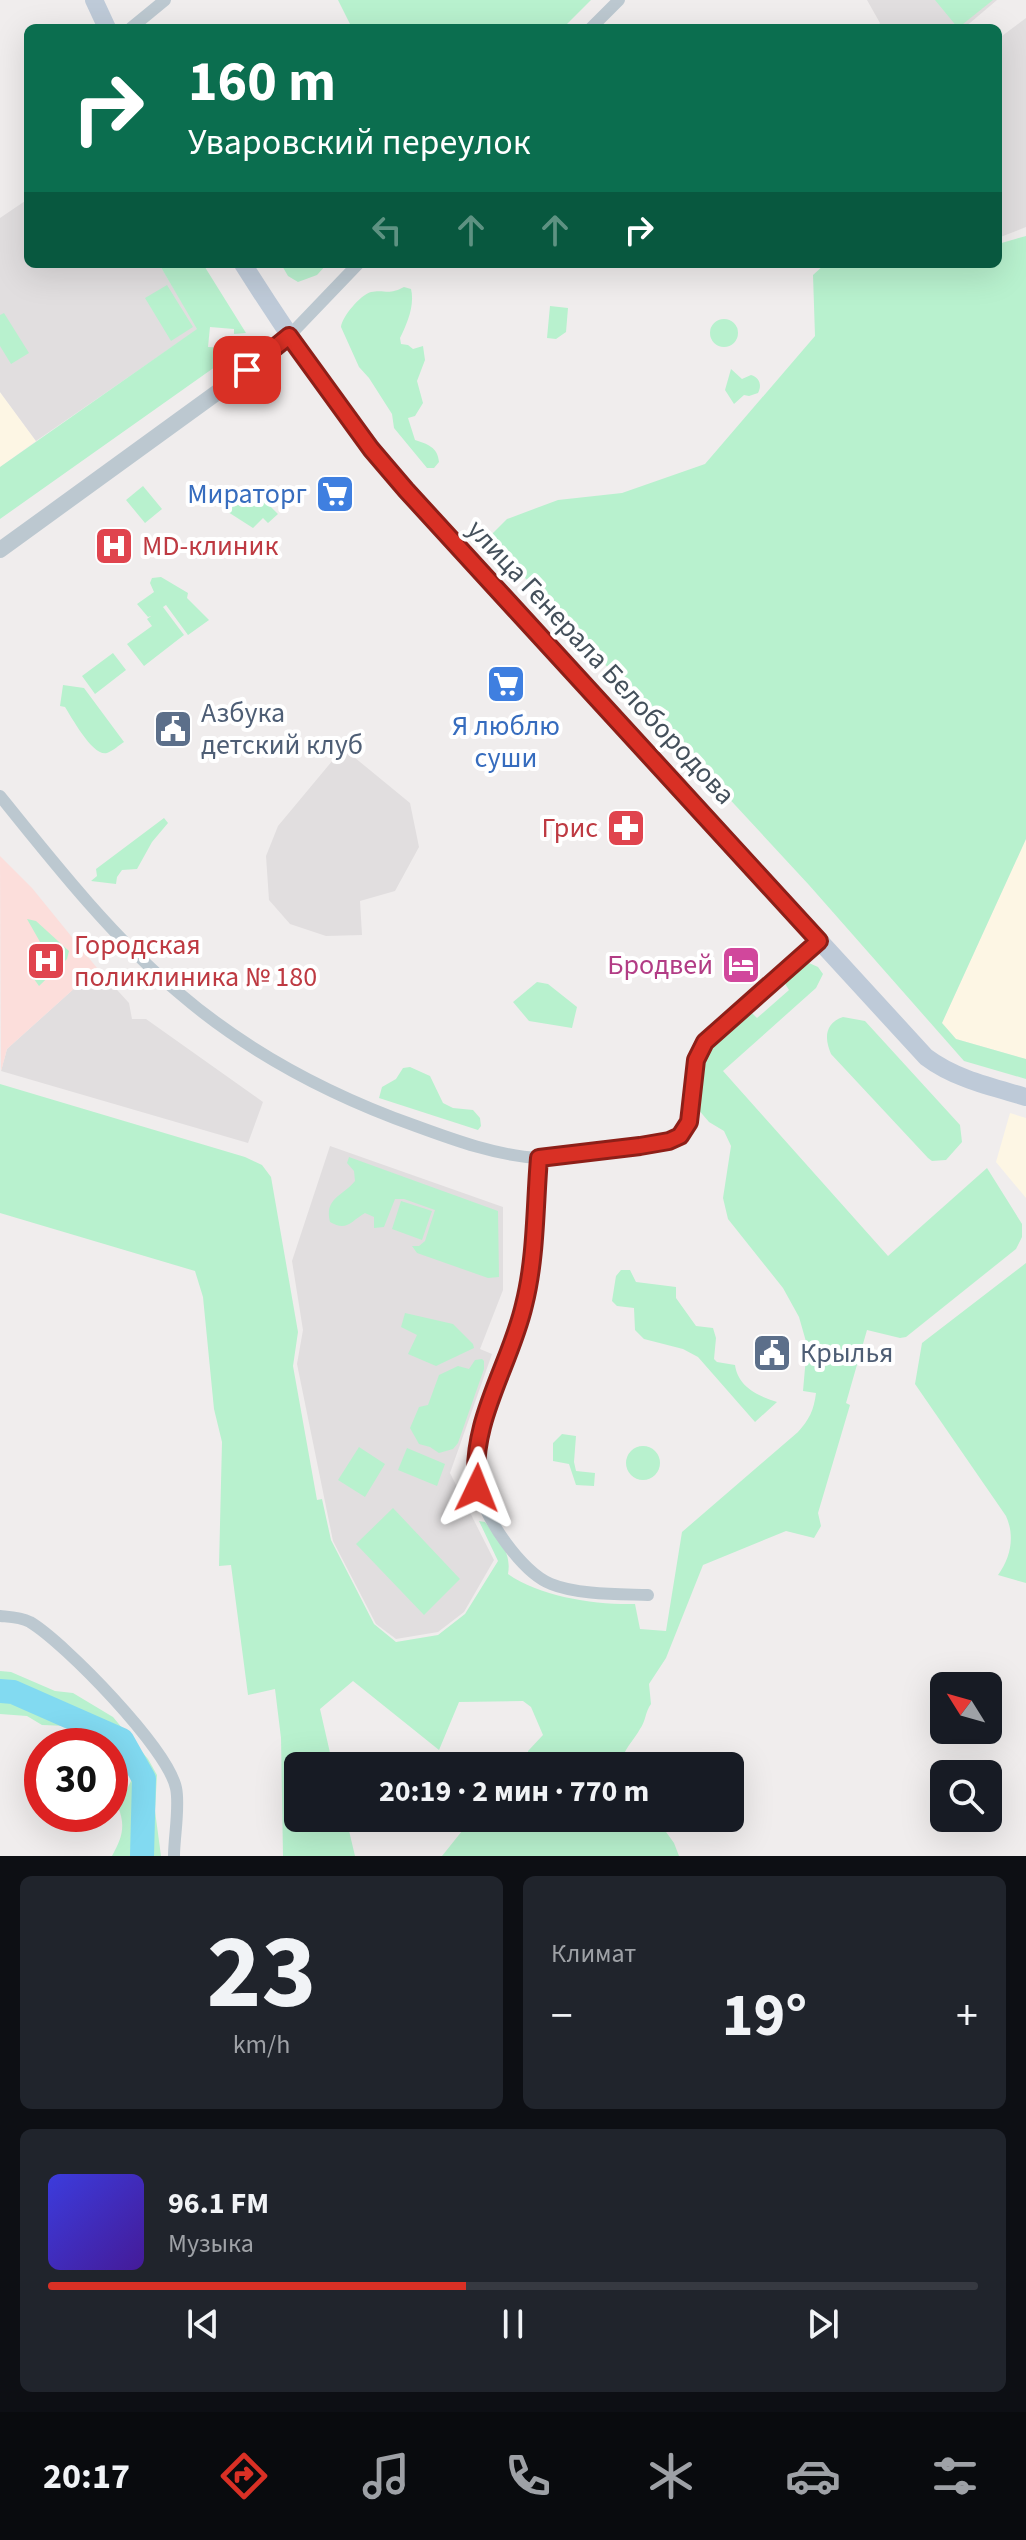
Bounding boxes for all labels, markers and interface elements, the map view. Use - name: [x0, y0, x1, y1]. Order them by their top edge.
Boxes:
- text: 160 m: [188, 43, 336, 122]
- icon: right: [56, 56, 160, 160]
- text: Уваровский переулок: [188, 117, 531, 168]
- icon: left: [365, 208, 409, 252]
- icon: ahead: [449, 208, 493, 252]
- icon: ahead: [533, 208, 577, 252]
- icon: right: [617, 208, 661, 252]
- pin: [213, 336, 281, 404]
- icon: arrive: [225, 348, 269, 392]
- supermarket icon: Мираторг: [314, 473, 356, 515]
- place label: Мираторг: [187, 474, 307, 514]
- street label: улица Генерала Белобородова: [458, 510, 744, 814]
- hospital icon: MD-клиник: [93, 525, 135, 567]
- place label: MD-клиник: [142, 526, 278, 566]
- supermarket icon: Я люблю суши: [485, 663, 527, 705]
- place label: Азбука детский клуб: [201, 693, 363, 765]
- place label: Я люблю суши: [452, 706, 560, 778]
- public building icon: Азбука детский клуб: [152, 708, 194, 750]
- pharmacy icon: Грис: [605, 807, 647, 849]
- place label: Грис: [542, 808, 598, 848]
- place label: Городская поликлиника № 180: [74, 925, 317, 997]
- hospital icon: Городская поликлиника № 180: [25, 940, 67, 982]
- hotel icon: Бродвей: [720, 944, 762, 986]
- place label: Бродвей: [607, 945, 713, 985]
- public building icon: Крылья: [751, 1332, 793, 1374]
- place label: Крылья: [800, 1333, 893, 1373]
- position arrow: [435, 1446, 519, 1530]
- north arrow: [930, 1672, 1002, 1744]
- map controls: [930, 1672, 1002, 1832]
- speed limit sign: 30: [24, 1728, 128, 1832]
- button: search: [930, 1760, 1002, 1832]
- text: 20:19 · 2 мин · 770 m: [379, 1770, 649, 1813]
- text: 23: [207, 1900, 316, 2048]
- text: Климат: [551, 1935, 636, 1972]
- text: 19°: [722, 1974, 807, 2059]
- text: −: [551, 1985, 573, 2048]
- text: +: [956, 1985, 978, 2048]
- text: km/h: [233, 2026, 290, 2063]
- text: 96.1 FM: [168, 2182, 269, 2225]
- text: Музыка: [168, 2225, 254, 2262]
- icon: previous: [181, 2302, 225, 2346]
- icon: pause: [491, 2302, 535, 2346]
- icon: next: [801, 2302, 845, 2346]
- icon: directions: [216, 2448, 272, 2504]
- icon: music: [358, 2448, 414, 2504]
- icon: phone: [500, 2448, 556, 2504]
- icon: climate: [643, 2448, 699, 2504]
- icon: car: [785, 2448, 841, 2504]
- icon: filters: [927, 2448, 983, 2504]
- text: 20:17: [43, 2451, 130, 2502]

